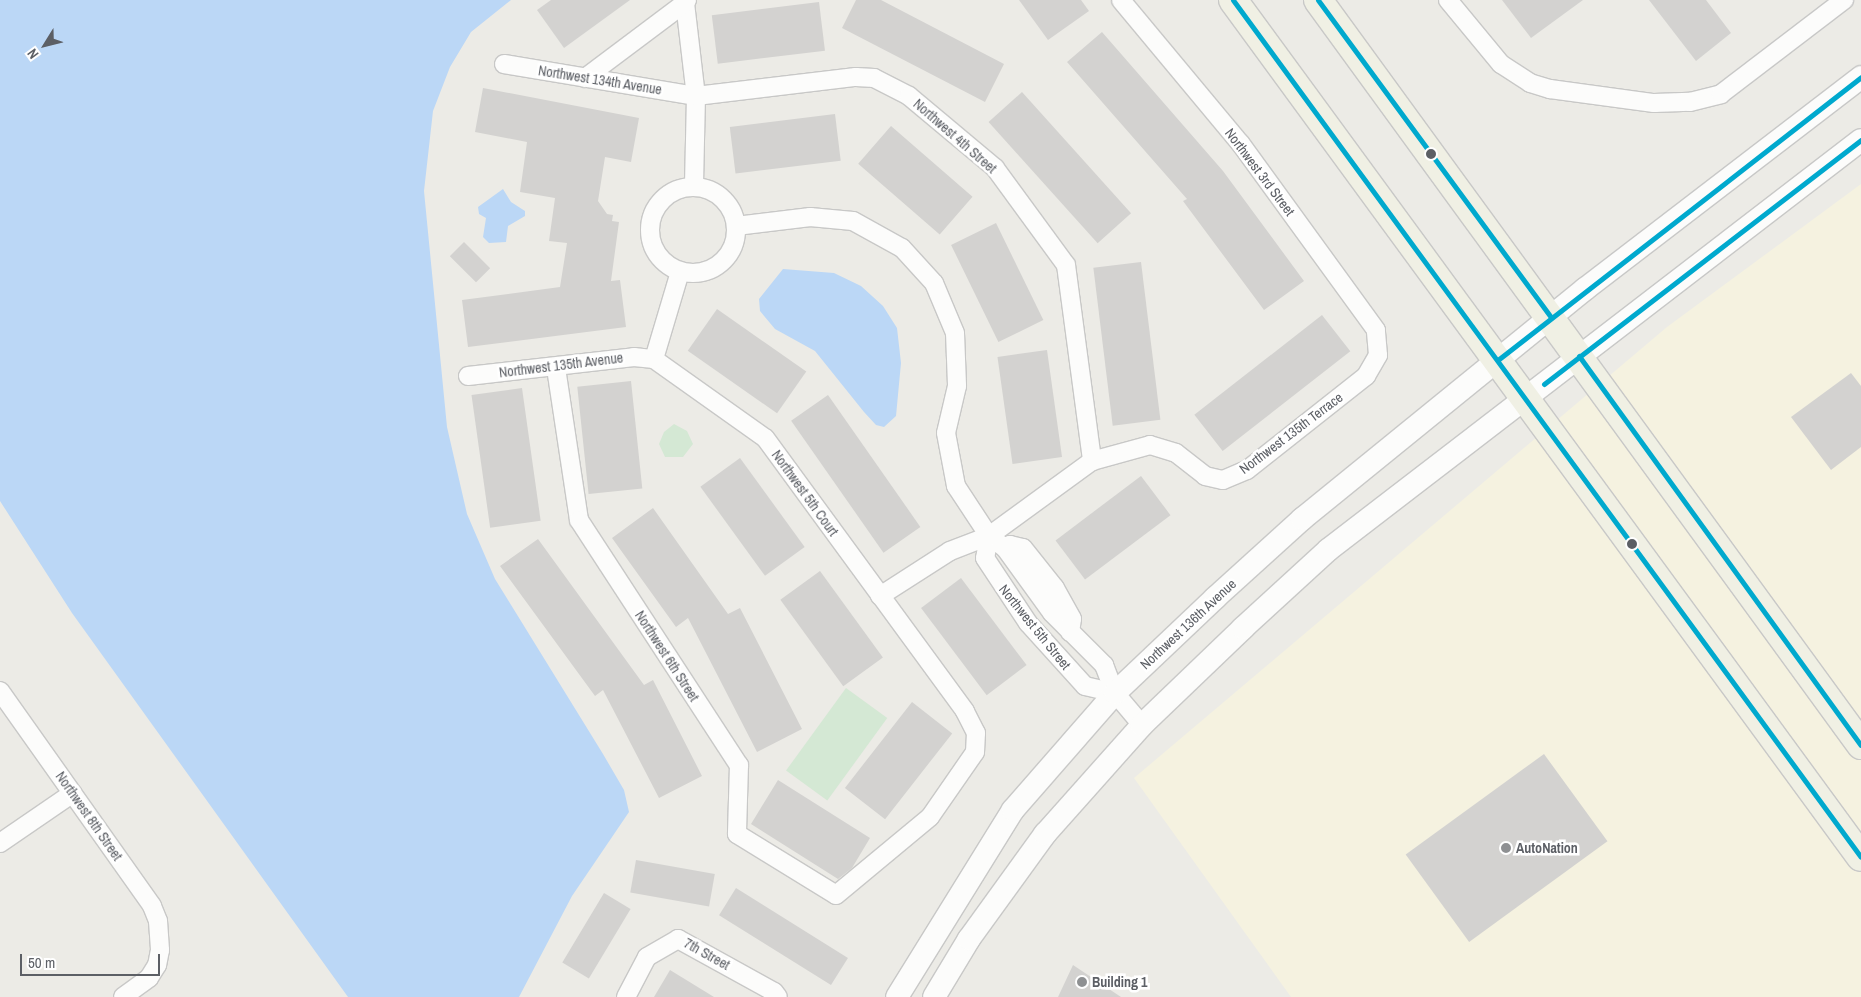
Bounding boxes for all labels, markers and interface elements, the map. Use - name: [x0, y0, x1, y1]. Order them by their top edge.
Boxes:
- north arrow: [20, 20, 70, 70]
- text: N: [23, 45, 43, 62]
- street label: Northwest 134th Avenue: [537, 62, 663, 98]
- street label: Northwest 4th Street: [910, 95, 1000, 177]
- street label: Northwest 3rd Street: [1222, 125, 1298, 219]
- unlabelled marker: [1426, 149, 1436, 159]
- street label: Northwest 135th Avenue: [498, 349, 624, 381]
- street label: Northwest 135th Terrace: [1236, 389, 1346, 477]
- street label: Northwest 5th Court: [768, 447, 842, 539]
- unlabelled marker: [1627, 539, 1637, 549]
- street label: Northwest 136th Avenue: [1136, 575, 1240, 673]
- street label: Northwest 5th Street: [996, 581, 1074, 673]
- street label: Northwest 6th Street: [631, 608, 703, 704]
- street label: Northwest 8th Street: [52, 768, 126, 864]
- place label: AutoNation: [1516, 840, 1578, 856]
- marker: AutoNation: [1500, 842, 1512, 854]
- street label: 7th Street: [681, 935, 733, 973]
- scale bar: [22, 944, 162, 976]
- text: 50 m: [28, 952, 55, 973]
- place label: Building 1: [1092, 974, 1147, 990]
- marker: Building 1: [1076, 976, 1088, 988]

